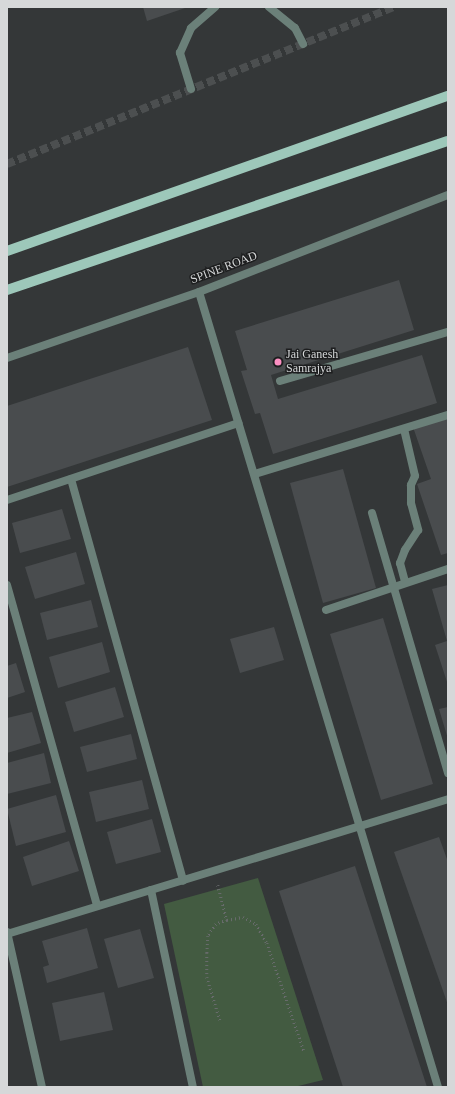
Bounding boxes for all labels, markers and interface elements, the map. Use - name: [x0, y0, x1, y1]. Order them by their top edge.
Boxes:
- street label: SPINE ROAD: [189, 249, 259, 287]
- place label: Jai Ganesh Samrajya: [286, 348, 338, 376]
- marker: Jai Ganesh Samrajya: [273, 357, 283, 367]

